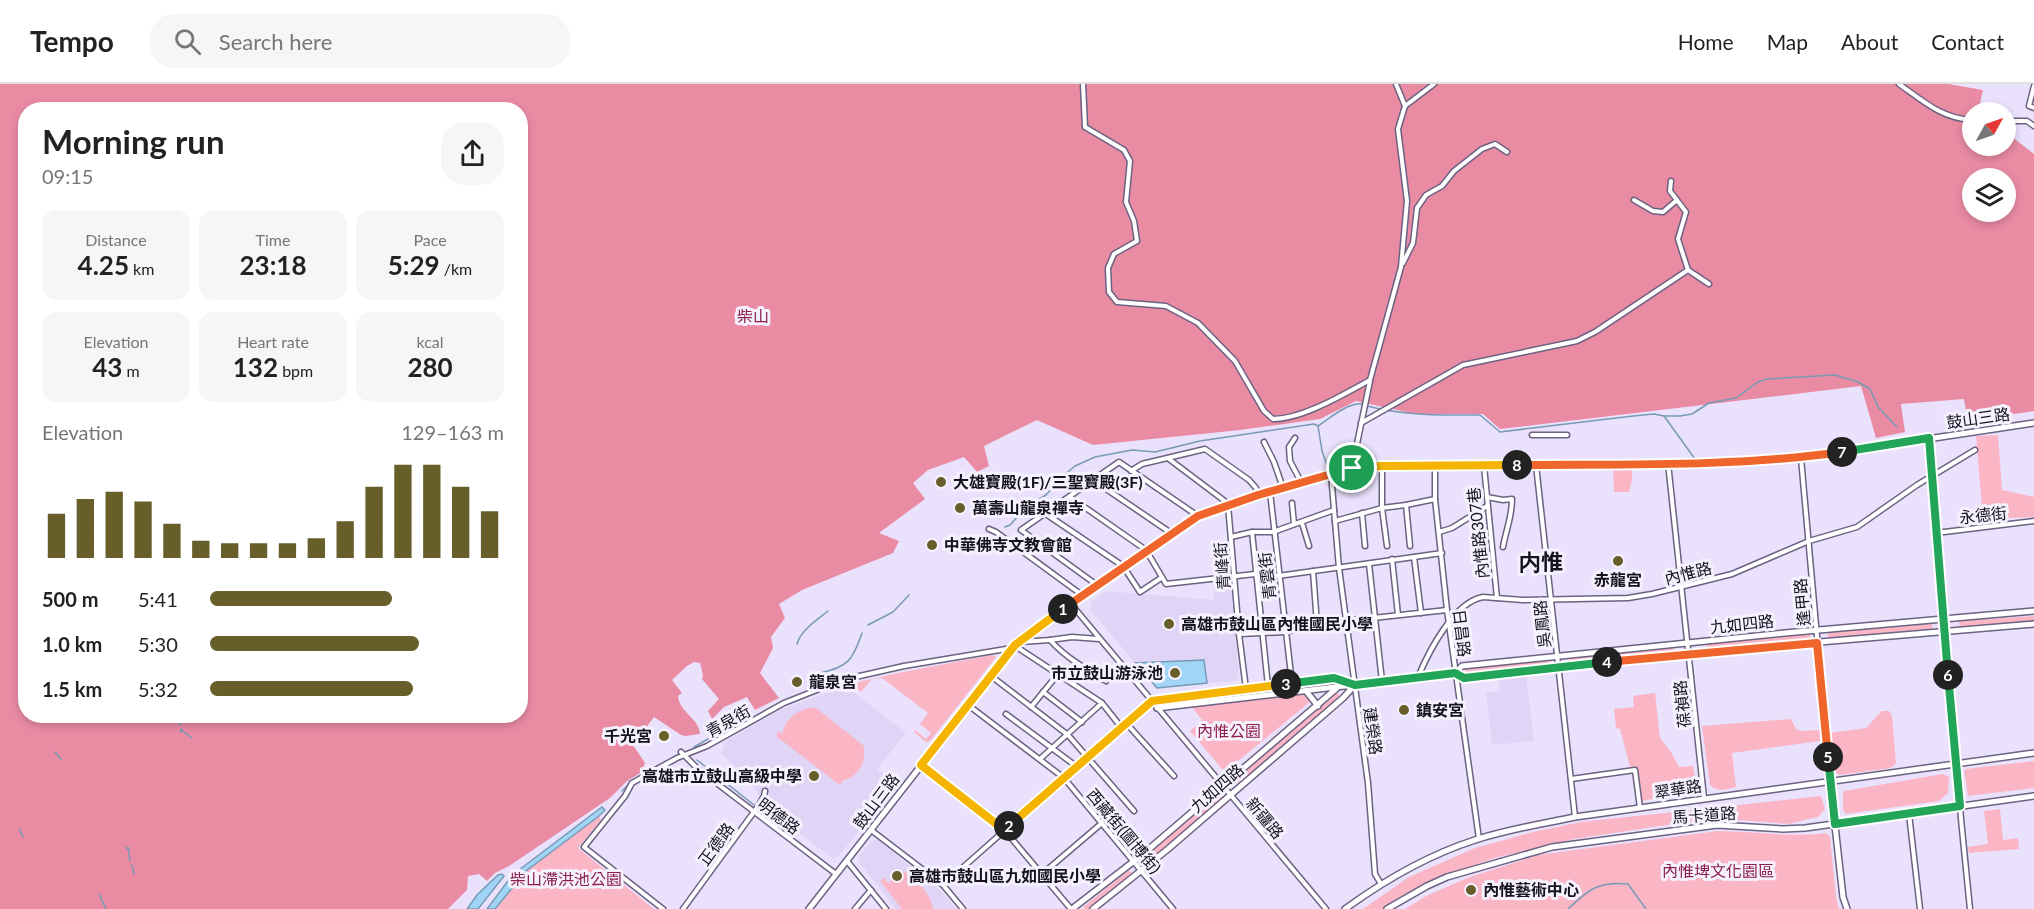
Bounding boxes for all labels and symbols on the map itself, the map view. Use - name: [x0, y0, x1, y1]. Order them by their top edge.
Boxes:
- north arrow: [1962, 102, 2016, 156]
- park label: 柴山: [737, 306, 769, 325]
- street label: 鼓山三路: [1945, 404, 2011, 431]
- pin: 7: [1827, 437, 1857, 467]
- pin: [1326, 442, 1377, 493]
- pin: 8: [1502, 450, 1532, 480]
- place label: 大雄寶殿(1F)/三聖寶殿(3F): [953, 472, 1143, 491]
- marker: 大雄寶殿(1F)/三聖寶殿(3F): [934, 475, 948, 489]
- street label: 內惟路307巷: [1463, 486, 1492, 580]
- place label: 萬壽山龍泉禪寺: [972, 498, 1084, 517]
- marker: 萬壽山龍泉禪寺: [953, 501, 967, 515]
- street label: 永德街: [1958, 503, 2008, 526]
- place label: 中華佛寺文教會館: [944, 535, 1072, 554]
- marker: 中華佛寺文教會館: [925, 538, 939, 552]
- street label: 青峰街: [1210, 541, 1233, 591]
- district label: 内惟: [1519, 548, 1563, 575]
- street label: 青雲街: [1254, 551, 1279, 601]
- marker: 赤龍宮: [1611, 554, 1625, 568]
- street label: 內惟路: [1662, 557, 1713, 588]
- place label: 赤龍宮: [1594, 570, 1642, 589]
- street label: 逢甲路: [1790, 577, 1813, 627]
- pin: 1: [1048, 594, 1078, 624]
- street label: 吳鳳路: [1530, 599, 1553, 649]
- street label: 日昌路: [1450, 608, 1475, 658]
- street label: 九如四路: [1709, 611, 1775, 636]
- place label: 高雄市鼓山區內惟國民小學: [1181, 614, 1373, 633]
- marker: 高雄市鼓山區內惟國民小學: [1162, 617, 1176, 631]
- pin: 4: [1592, 647, 1622, 677]
- pin: 6: [1933, 660, 1963, 690]
- place label: 市立鼓山游泳池: [1051, 663, 1163, 682]
- marker: 市立鼓山游泳池: [1168, 666, 1182, 680]
- pin: 3: [1271, 669, 1301, 699]
- place label: 龍泉宮: [809, 672, 857, 691]
- marker: 龍泉宮: [790, 675, 804, 689]
- street label: 葆禎路: [1670, 679, 1693, 729]
- place label: 鎮安宮: [1416, 700, 1464, 719]
- street label: 青泉街: [702, 701, 753, 741]
- marker: 鎮安宮: [1397, 703, 1411, 717]
- street label: 建榮路: [1361, 706, 1386, 756]
- park label: 內惟公園: [1197, 721, 1261, 740]
- place label: 千光宮: [604, 726, 652, 745]
- marker: 千光宮: [657, 729, 671, 743]
- pin: 5: [1813, 742, 1843, 772]
- street label: 九如四路: [1186, 759, 1247, 816]
- place label: 高雄市立鼓山高級中學: [642, 766, 802, 785]
- marker: 高雄市立鼓山高級中學: [807, 769, 821, 783]
- street label: 鼓山三路: [849, 769, 902, 832]
- street label: 翠華路: [1653, 775, 1703, 802]
- street label: 西藏街(圖博街): [1084, 785, 1165, 877]
- street label: 新疆路: [1243, 793, 1288, 842]
- street label: 明德路: [754, 794, 804, 838]
- street label: 馬卡道路: [1671, 803, 1737, 826]
- pin: 2: [994, 811, 1024, 841]
- street label: 正德路: [694, 819, 737, 869]
- park label: 內惟埤文化園區: [1662, 861, 1774, 880]
- place label: 高雄市鼓山區九如國民小學: [909, 866, 1101, 885]
- park label: 柴山滯洪池公園: [510, 869, 622, 888]
- marker: 高雄市鼓山區九如國民小學: [890, 869, 904, 883]
- place label: 內惟藝術中心: [1483, 880, 1579, 899]
- marker: 內惟藝術中心: [1464, 883, 1478, 897]

